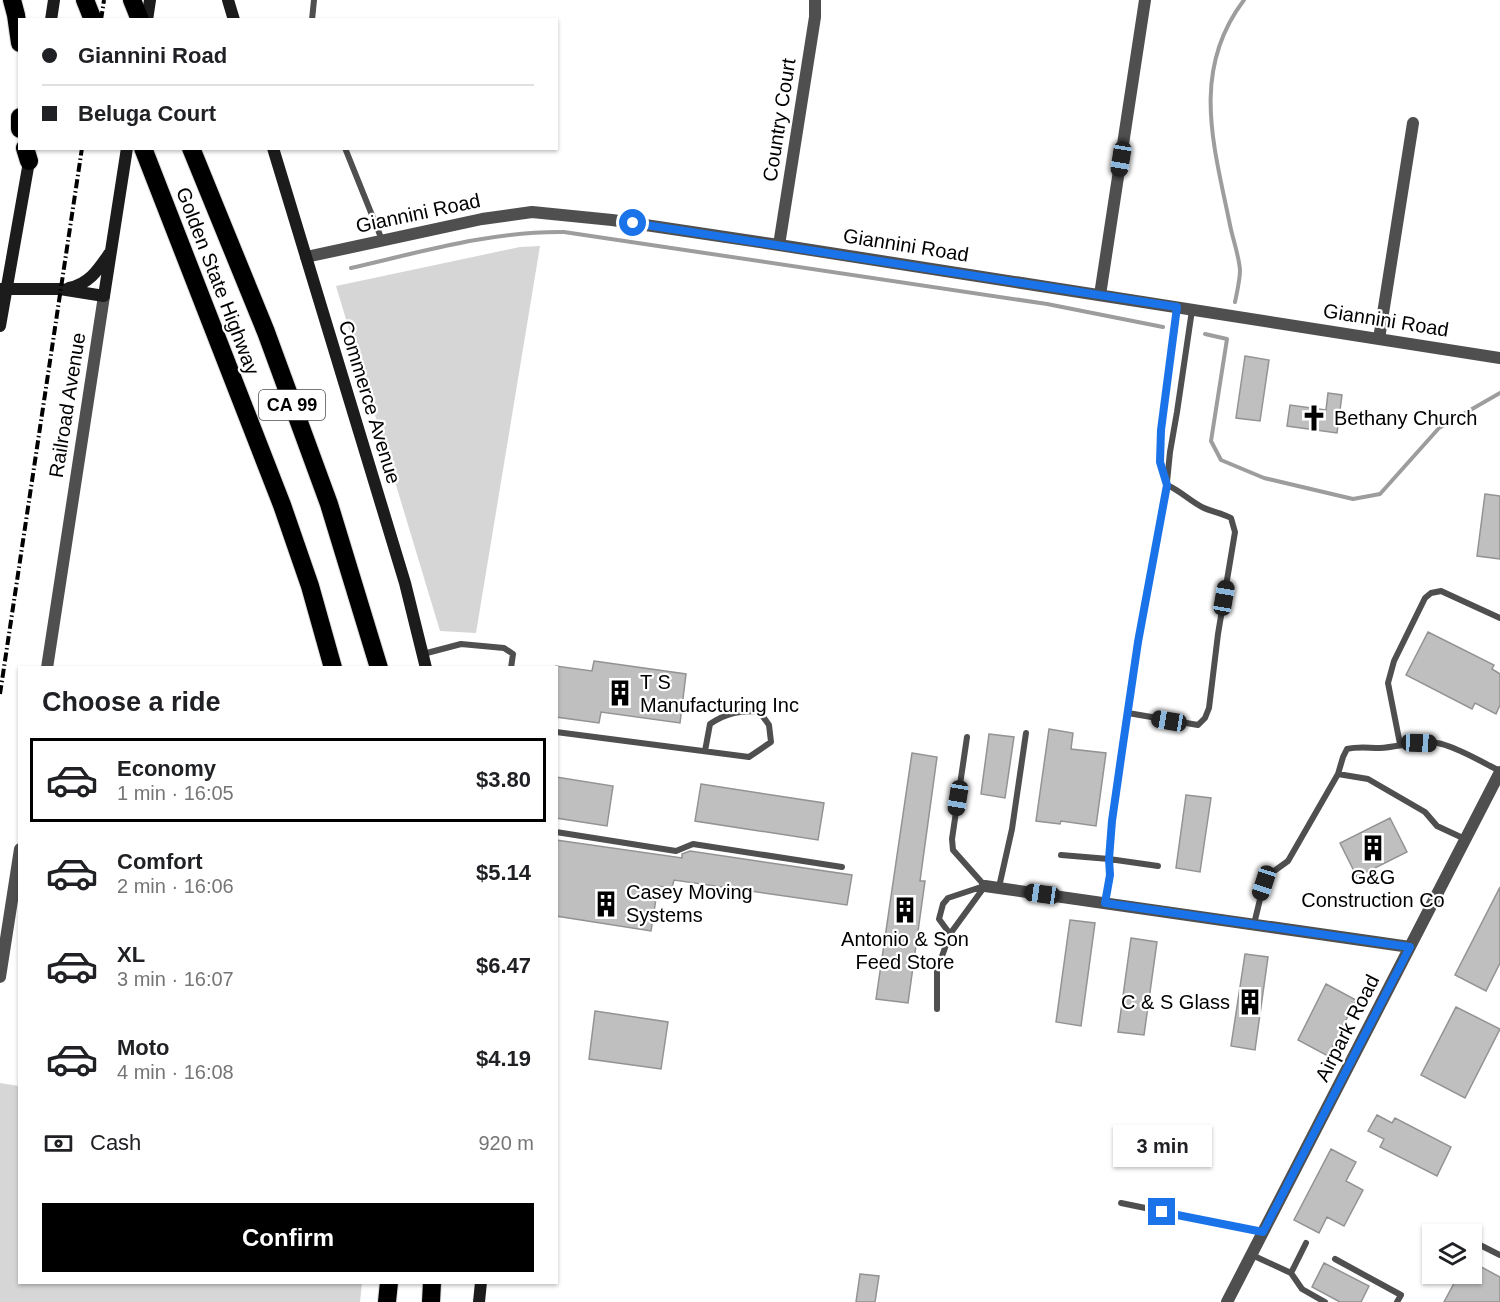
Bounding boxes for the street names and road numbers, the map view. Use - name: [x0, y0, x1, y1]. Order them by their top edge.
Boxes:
- street label: Country Court: [758, 56, 800, 183]
- street label: Golden State Highway: [172, 184, 264, 378]
- street label: Giannini Road: [354, 189, 482, 237]
- street label: Giannini Road: [842, 224, 970, 266]
- street label: Giannini Road: [1322, 299, 1450, 341]
- street label: Commerce Avenue: [335, 318, 405, 486]
- street label: Railroad Avenue: [45, 331, 89, 479]
- road number: CA 99: [259, 390, 325, 420]
- street label: Airpark Road: [1311, 971, 1383, 1085]

